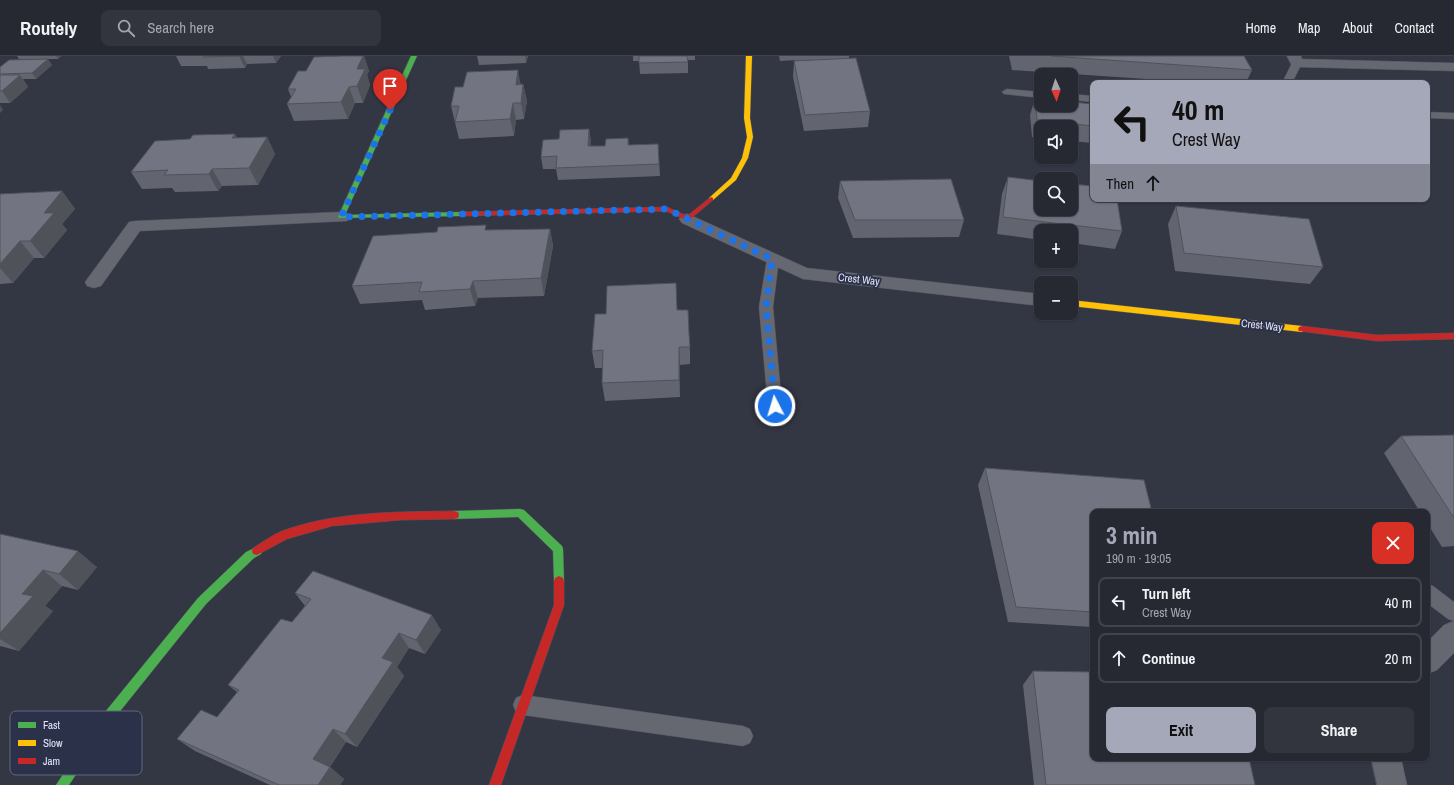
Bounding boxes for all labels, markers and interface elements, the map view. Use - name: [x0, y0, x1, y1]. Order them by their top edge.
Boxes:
- search box: [101, 10, 381, 46]
- text: Routely: [20, 15, 77, 41]
- icon: search: [115, 17, 137, 39]
- text: Search here: [147, 17, 214, 38]
- text: Home: [1245, 19, 1276, 37]
- text: Map: [1298, 19, 1320, 37]
- text: About: [1342, 19, 1372, 37]
- text: Contact: [1394, 19, 1434, 37]
- north arrow: [1034, 68, 1078, 112]
- map controls: [1034, 68, 1078, 320]
- pin: [373, 69, 407, 110]
- icon: arrive: [379, 75, 401, 97]
- text: 40 m: [1172, 91, 1224, 129]
- icon: left: [1106, 96, 1158, 148]
- button: sound: [1034, 120, 1078, 164]
- text: Crest Way: [1172, 127, 1240, 152]
- button: search: [1034, 172, 1078, 216]
- icon: ahead: [1142, 172, 1164, 194]
- text: Then: [1106, 173, 1134, 194]
- button: +: [1034, 224, 1078, 268]
- street label: Crest Way: [837, 270, 881, 288]
- button: −: [1034, 276, 1078, 320]
- street label: Crest Way: [1240, 316, 1284, 334]
- position arrow: [754, 385, 796, 427]
- text: 3 min: [1106, 519, 1157, 551]
- button: close: [1372, 522, 1414, 564]
- text: 190 m · 19:05: [1106, 550, 1171, 567]
- text: Turn left: [1142, 583, 1190, 604]
- icon: left: [1108, 591, 1130, 613]
- text: 40 m: [1385, 592, 1412, 613]
- text: Crest Way: [1142, 604, 1191, 621]
- icon: ahead: [1108, 647, 1130, 669]
- text: Continue: [1142, 648, 1195, 669]
- text: 20 m: [1385, 648, 1412, 669]
- button: Exit: [1106, 707, 1256, 753]
- button: Share: [1264, 707, 1414, 753]
- legend: [10, 711, 142, 775]
- text: Fast: [43, 718, 61, 732]
- text: Slow: [43, 736, 63, 750]
- text: Jam: [43, 754, 60, 768]

